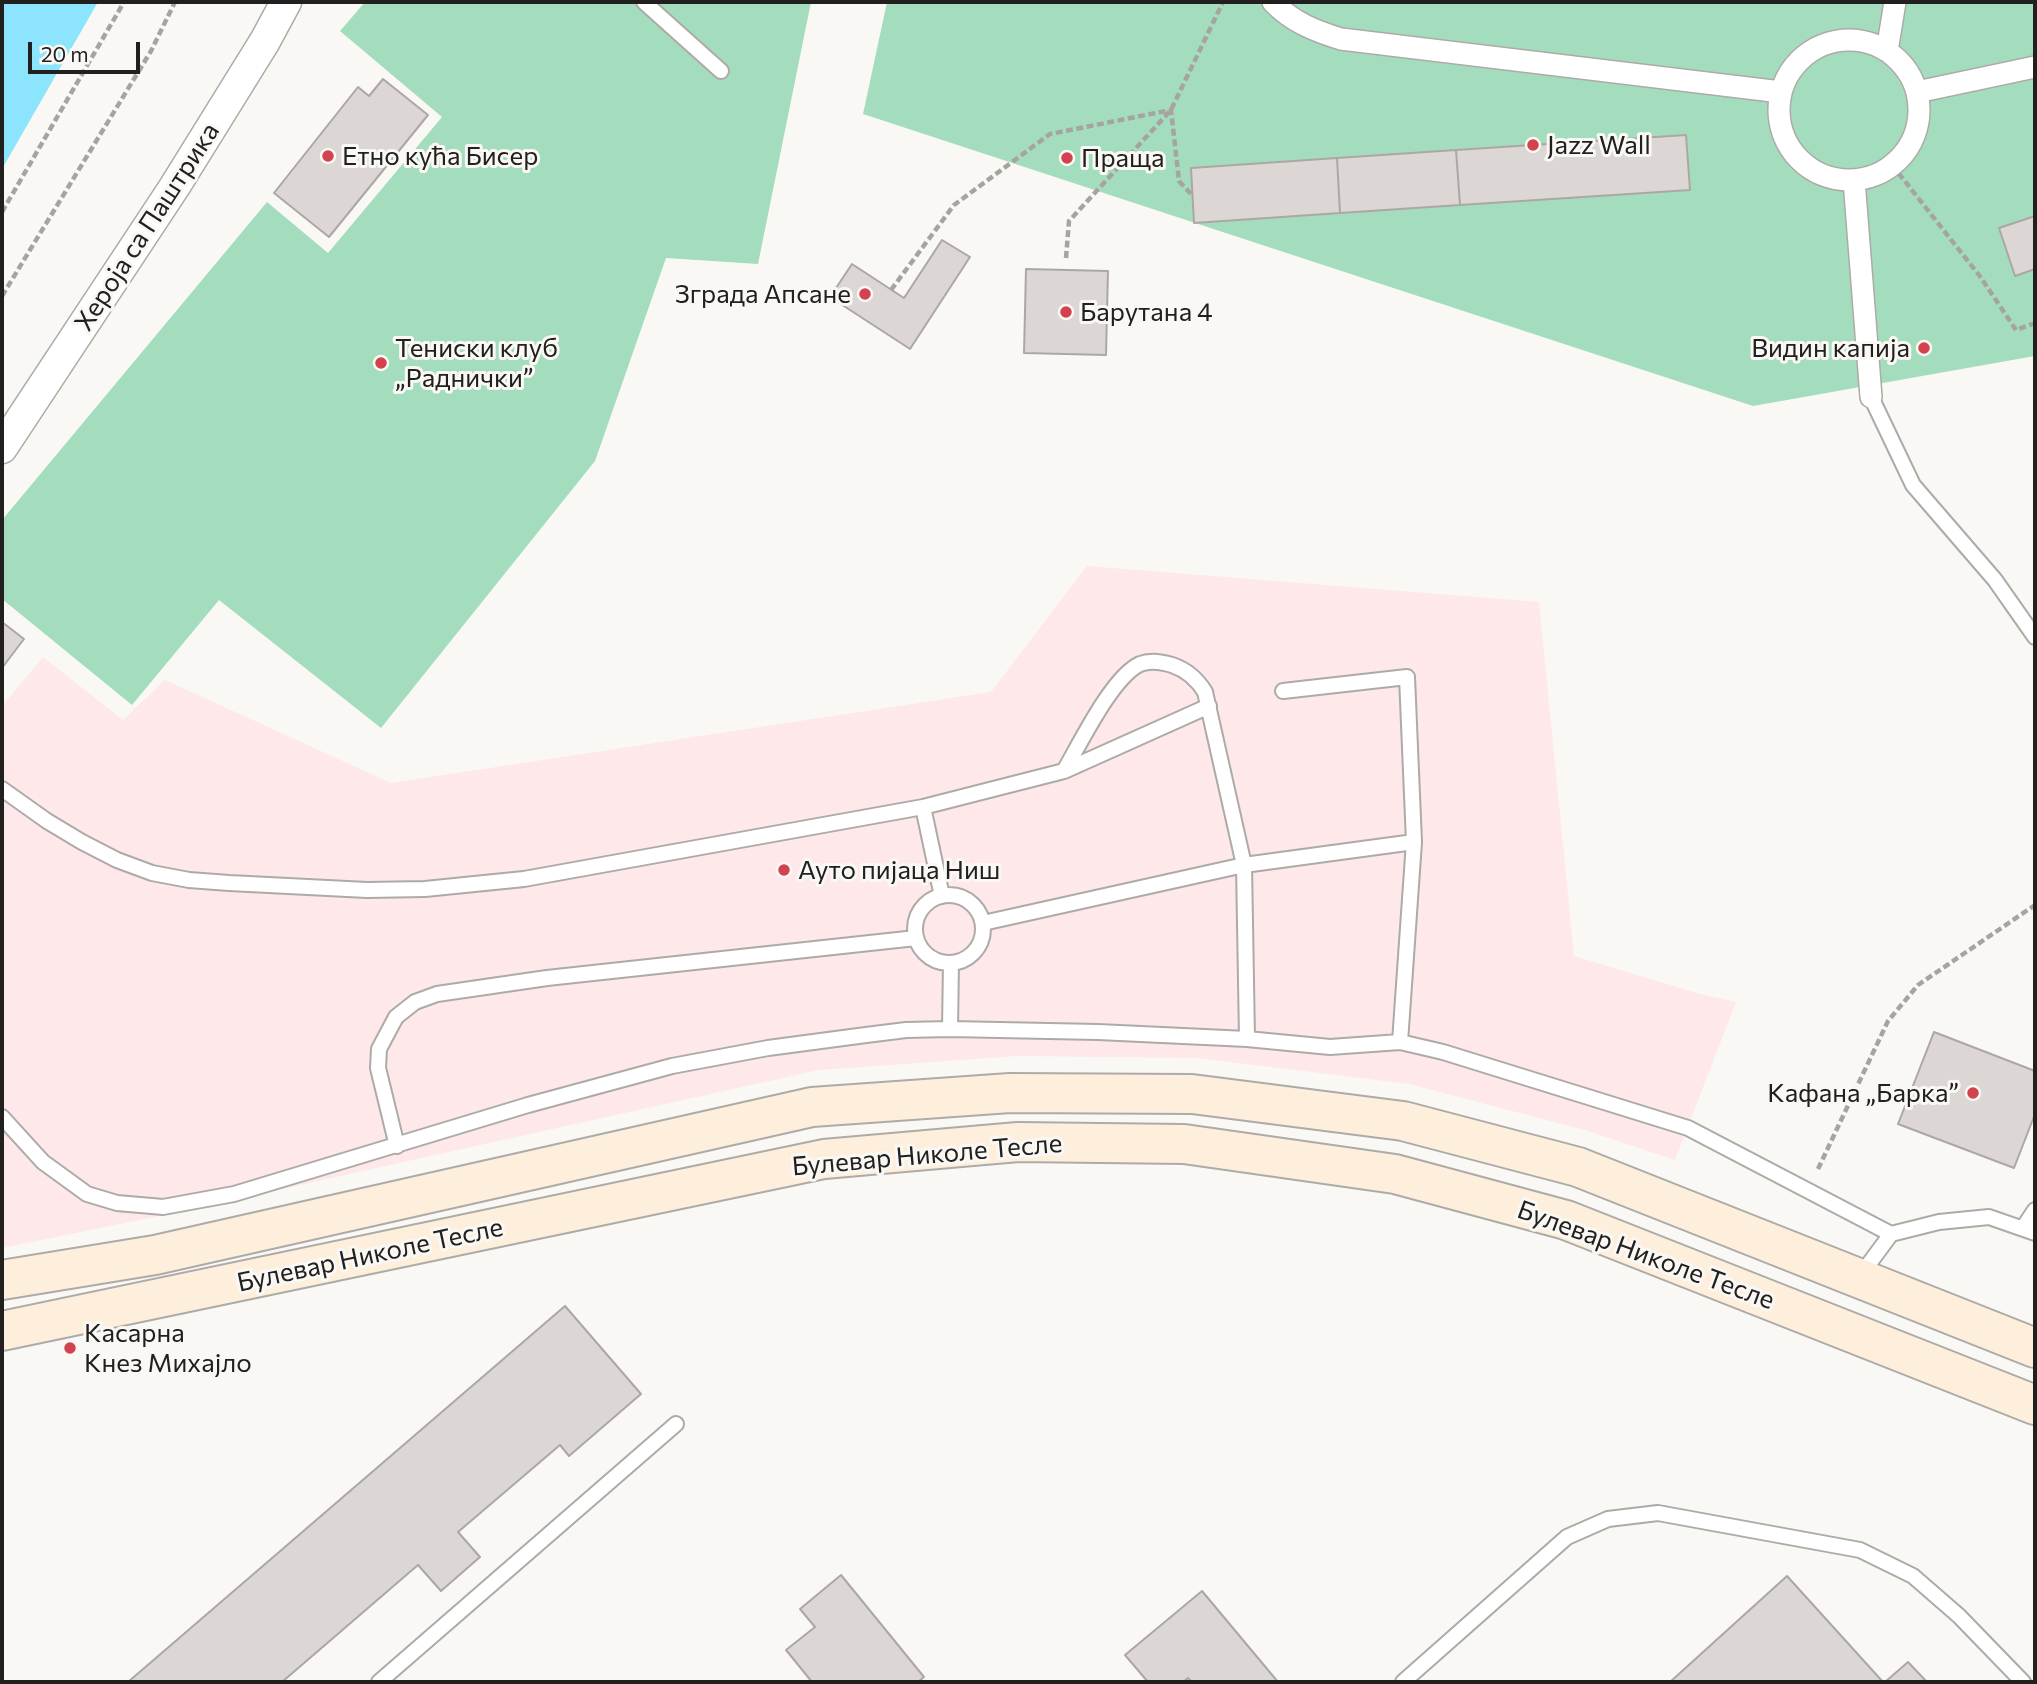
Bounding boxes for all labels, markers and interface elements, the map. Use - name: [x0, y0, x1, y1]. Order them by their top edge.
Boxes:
- scale bar: [32, 28, 144, 72]
- text: 20 m: [41, 41, 89, 66]
- street label: Хероја са Паштрика: [68, 117, 226, 337]
- place label: Jazz Wall: [1547, 129, 1651, 161]
- marker: Jazz Wall: [1525, 137, 1541, 153]
- place label: Етно кућа Бисер: [342, 140, 538, 172]
- place label: Праща: [1081, 142, 1165, 174]
- marker: Етно кућа Бисер: [320, 148, 336, 164]
- marker: Праща: [1059, 150, 1075, 166]
- place label: Зграда Апсане: [675, 278, 851, 310]
- marker: Зграда Апсане: [857, 286, 873, 302]
- place label: Барутана 4: [1080, 296, 1213, 328]
- marker: Барутана 4: [1058, 304, 1074, 320]
- place label: Тениски клуб „Раднички”: [395, 332, 558, 394]
- place label: Видин капија: [1751, 332, 1910, 364]
- marker: Видин капија: [1916, 340, 1932, 356]
- marker: Тениски клуб „Раднички”: [373, 355, 389, 371]
- place label: Ауто пијаца Ниш: [798, 854, 1000, 886]
- marker: Ауто пијаца Ниш: [776, 862, 792, 878]
- place label: Кафана „Барка”: [1767, 1077, 1959, 1109]
- marker: Кафана „Барка”: [1965, 1085, 1981, 1101]
- street label: Булевар Николе Тесле: [791, 1128, 1063, 1182]
- street label: Булевар Николе Тесле: [1513, 1194, 1779, 1316]
- street label: Булевар Николе Тесле: [234, 1212, 506, 1298]
- place label: Касарна Кнез Михајло: [84, 1317, 252, 1378]
- marker: Касарна Кнез Михајло: [62, 1340, 78, 1356]

